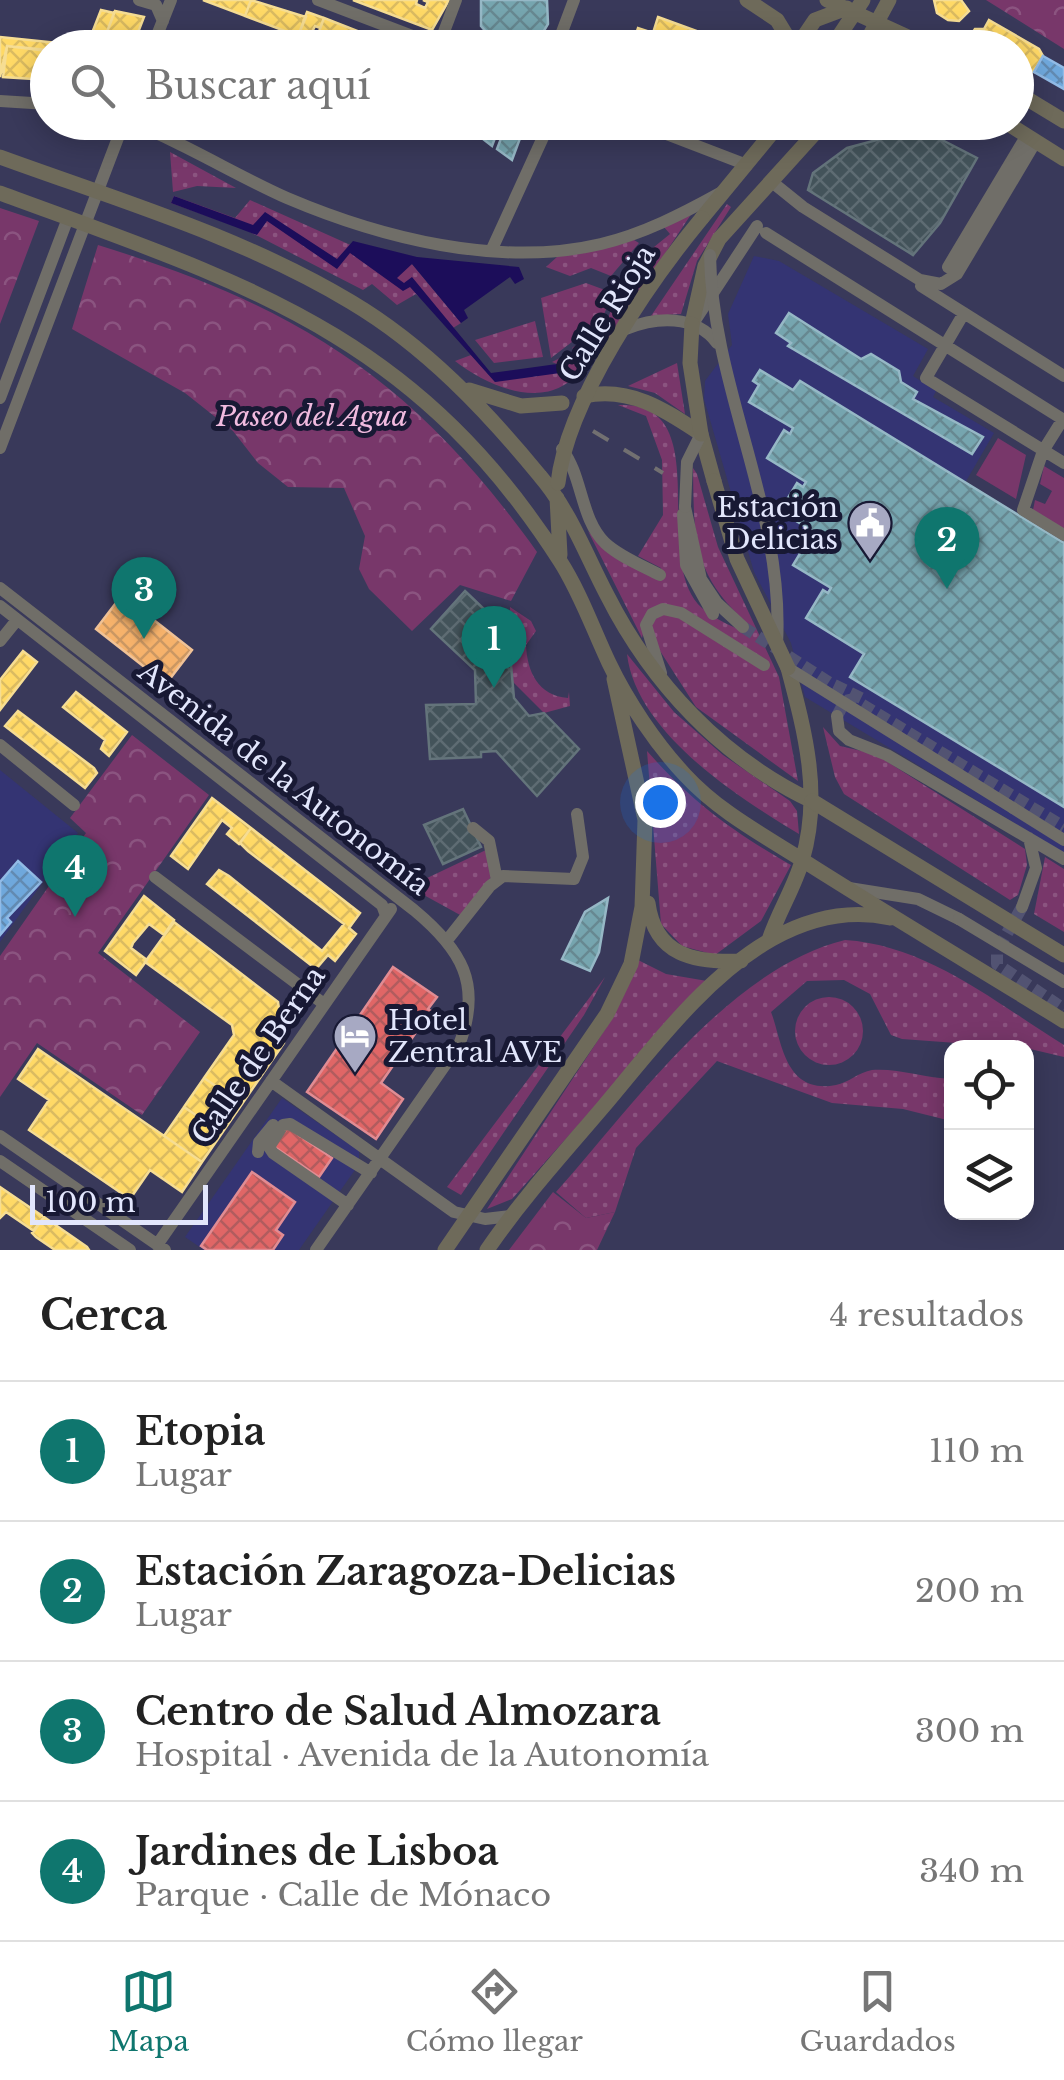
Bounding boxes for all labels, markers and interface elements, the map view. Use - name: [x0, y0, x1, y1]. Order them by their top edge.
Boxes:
- search box: [30, 30, 1034, 140]
- icon: search: [65, 58, 120, 113]
- text: Buscar aquí: [145, 62, 370, 109]
- street label: Calle Rioja: [552, 238, 663, 388]
- park label: Paseo del Agua: [215, 399, 408, 434]
- place label: Estación Delicias: [717, 490, 838, 557]
- public building icon: Estación Delicias: [847, 500, 893, 561]
- pin: 2: [914, 506, 980, 589]
- pin: 3: [112, 556, 176, 639]
- pin: 1: [462, 606, 526, 688]
- street label: Avenida de la Autonomía: [131, 653, 436, 903]
- your location: [635, 777, 686, 828]
- pin: 4: [42, 834, 108, 917]
- street label: Calle de Berna: [184, 959, 333, 1151]
- place label: Hotel Zentral AVE: [388, 1003, 562, 1070]
- hotel icon: Hotel Zentral AVE: [332, 1013, 378, 1074]
- map controls: [944, 1040, 1034, 1220]
- button: locate: [944, 1040, 1034, 1130]
- button: layers: [944, 1130, 1034, 1220]
- scale bar: [30, 1180, 208, 1224]
- text: 100 m: [45, 1185, 136, 1220]
- text: Cerca: [40, 1289, 168, 1341]
- text: 4 resultados: [830, 1295, 1024, 1335]
- text: Etopia: [135, 1408, 266, 1455]
- text: 1: [66, 1431, 79, 1471]
- text: 110 m: [929, 1431, 1024, 1471]
- text: Lugar: [135, 1455, 232, 1495]
- text: Estación Zaragoza-Delicias: [135, 1548, 676, 1595]
- text: 2: [62, 1571, 83, 1611]
- text: 200 m: [915, 1571, 1024, 1611]
- text: Lugar: [135, 1595, 232, 1635]
- text: Centro de Salud Almozara: [135, 1688, 661, 1735]
- text: 3: [62, 1711, 83, 1751]
- text: 300 m: [915, 1711, 1024, 1751]
- text: Hospital · Avenida de la Autonomía: [135, 1735, 709, 1775]
- text: Jardines de Lisboa: [135, 1828, 499, 1875]
- text: 4: [62, 1851, 83, 1891]
- text: 340 m: [919, 1851, 1024, 1891]
- text: Parque · Calle de Mónaco: [135, 1875, 551, 1915]
- tab: Mapa: [108, 1964, 189, 2059]
- tab: Cómo llegar: [406, 1964, 583, 2059]
- tab: Guardados: [800, 1964, 956, 2059]

